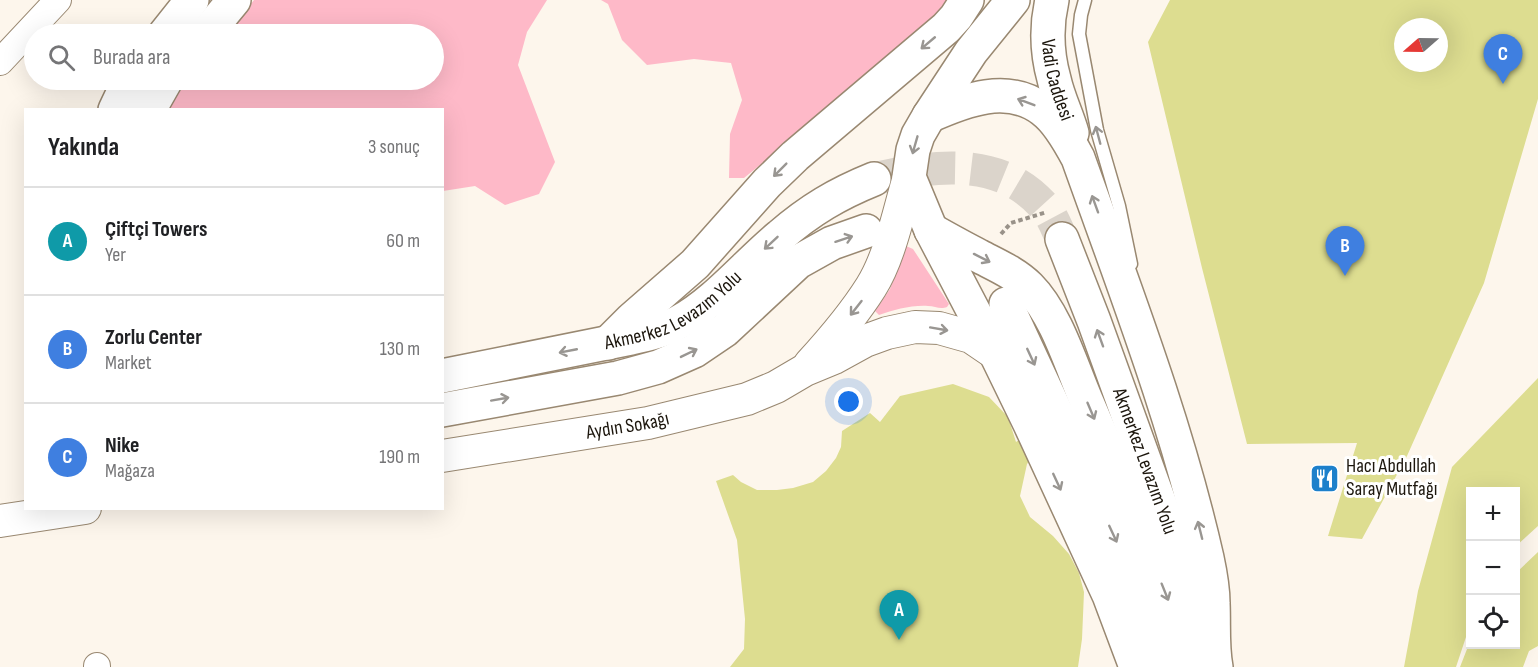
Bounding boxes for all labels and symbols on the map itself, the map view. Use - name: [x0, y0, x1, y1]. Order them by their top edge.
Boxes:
- north arrow: [1394, 18, 1448, 72]
- pin: C: [1484, 34, 1522, 84]
- one-way arrow: [921, 36, 936, 50]
- street label: Vadi Caddesi: [1036, 38, 1079, 124]
- one-way arrow: [1017, 96, 1036, 107]
- one-way arrow: [1092, 126, 1104, 145]
- one-way arrow: [909, 135, 920, 154]
- one-way arrow: [773, 163, 788, 178]
- one-way arrow: [1088, 195, 1099, 214]
- pin: B: [1326, 226, 1364, 276]
- one-way arrow: [834, 232, 853, 243]
- one-way arrow: [764, 236, 779, 250]
- one-way arrow: [973, 252, 991, 264]
- street label: Akmerkez Levazım Yolu: [601, 266, 747, 355]
- one-way arrow: [850, 299, 862, 315]
- one-way arrow: [929, 324, 948, 335]
- one-way arrow: [1094, 329, 1105, 348]
- one-way arrow: [559, 346, 578, 357]
- one-way arrow: [679, 347, 697, 358]
- one-way arrow: [1025, 347, 1037, 365]
- street label: Akmerkez Levazım Yolu: [1107, 384, 1182, 538]
- your location: [834, 387, 863, 416]
- one-way arrow: [490, 394, 509, 405]
- one-way arrow: [1086, 401, 1097, 420]
- street label: Aydın Sokağı: [583, 406, 671, 445]
- place label: Hacı Abdullah Saray Mutfağı: [1346, 454, 1437, 501]
- restaurant icon: Hacı Abdullah Saray Mutfağı: [1309, 462, 1341, 494]
- one-way arrow: [1052, 473, 1064, 491]
- one-way arrow: [1193, 520, 1205, 539]
- one-way arrow: [1107, 524, 1119, 542]
- one-way arrow: [1160, 582, 1171, 600]
- pin: A: [880, 590, 918, 640]

